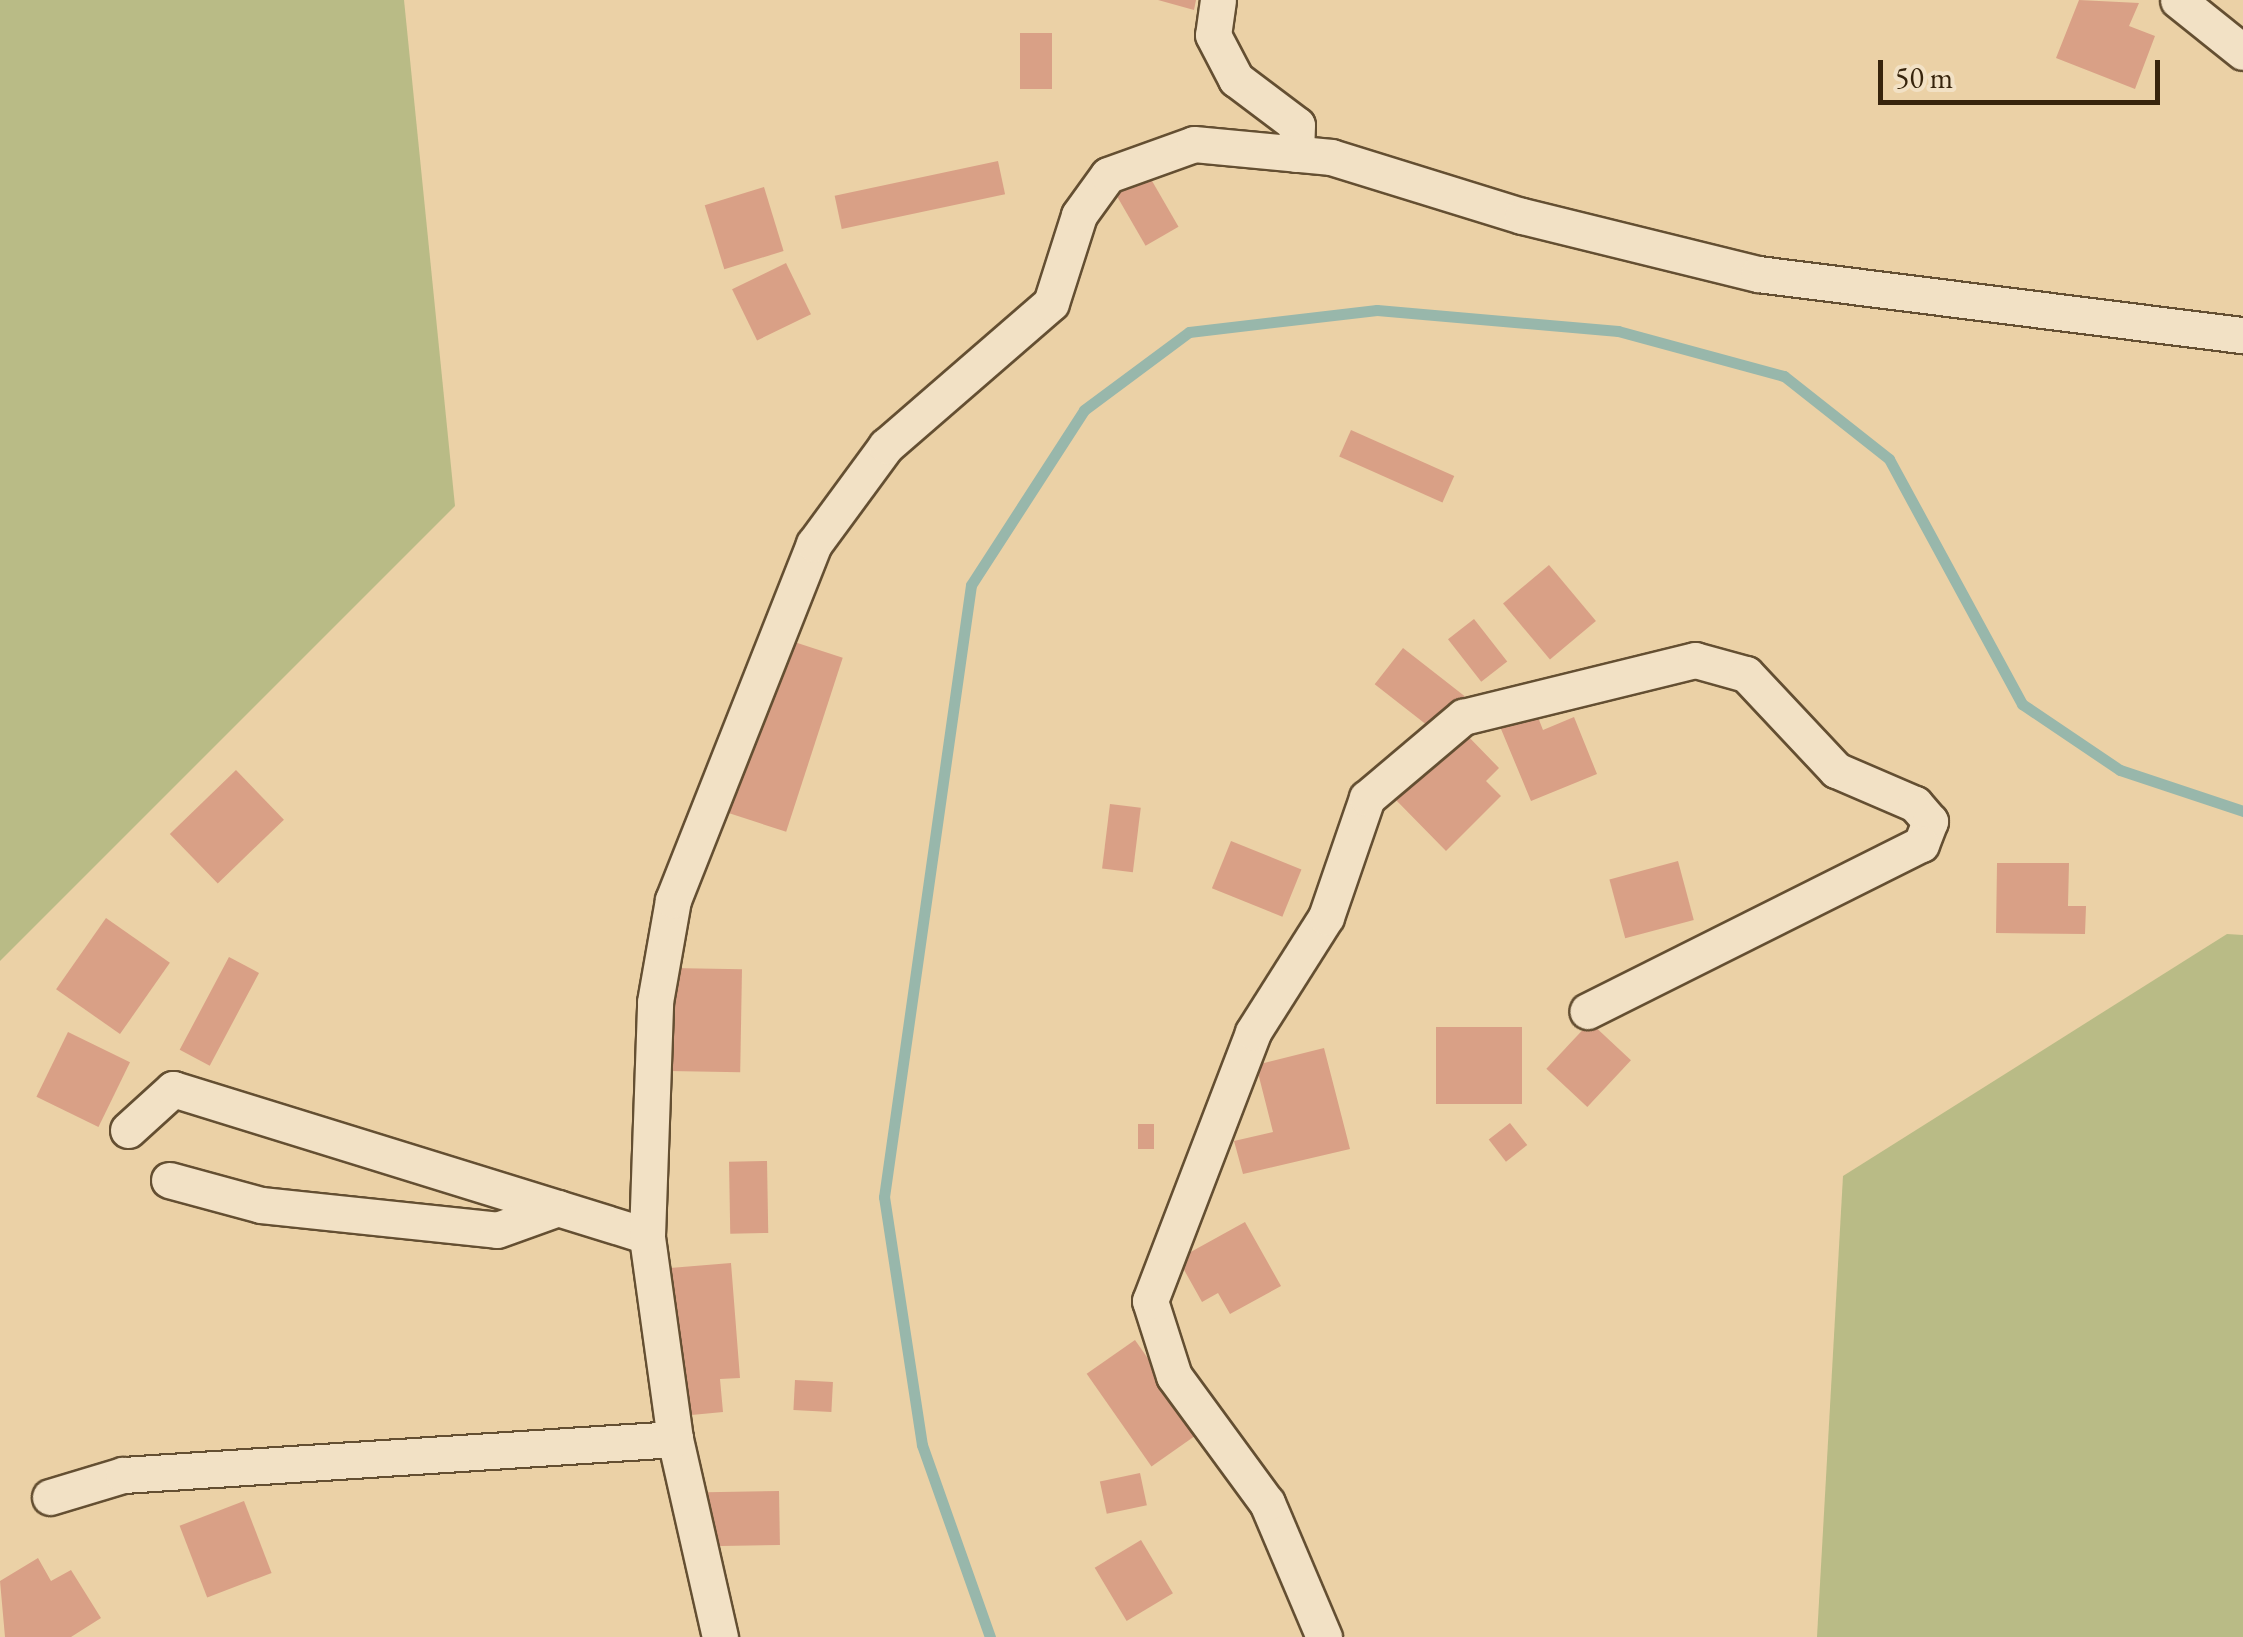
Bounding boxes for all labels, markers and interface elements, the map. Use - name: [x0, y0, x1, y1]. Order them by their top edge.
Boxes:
- scale bar: [1883, 40, 2166, 102]
- text: 50 m: [1895, 58, 1953, 97]

